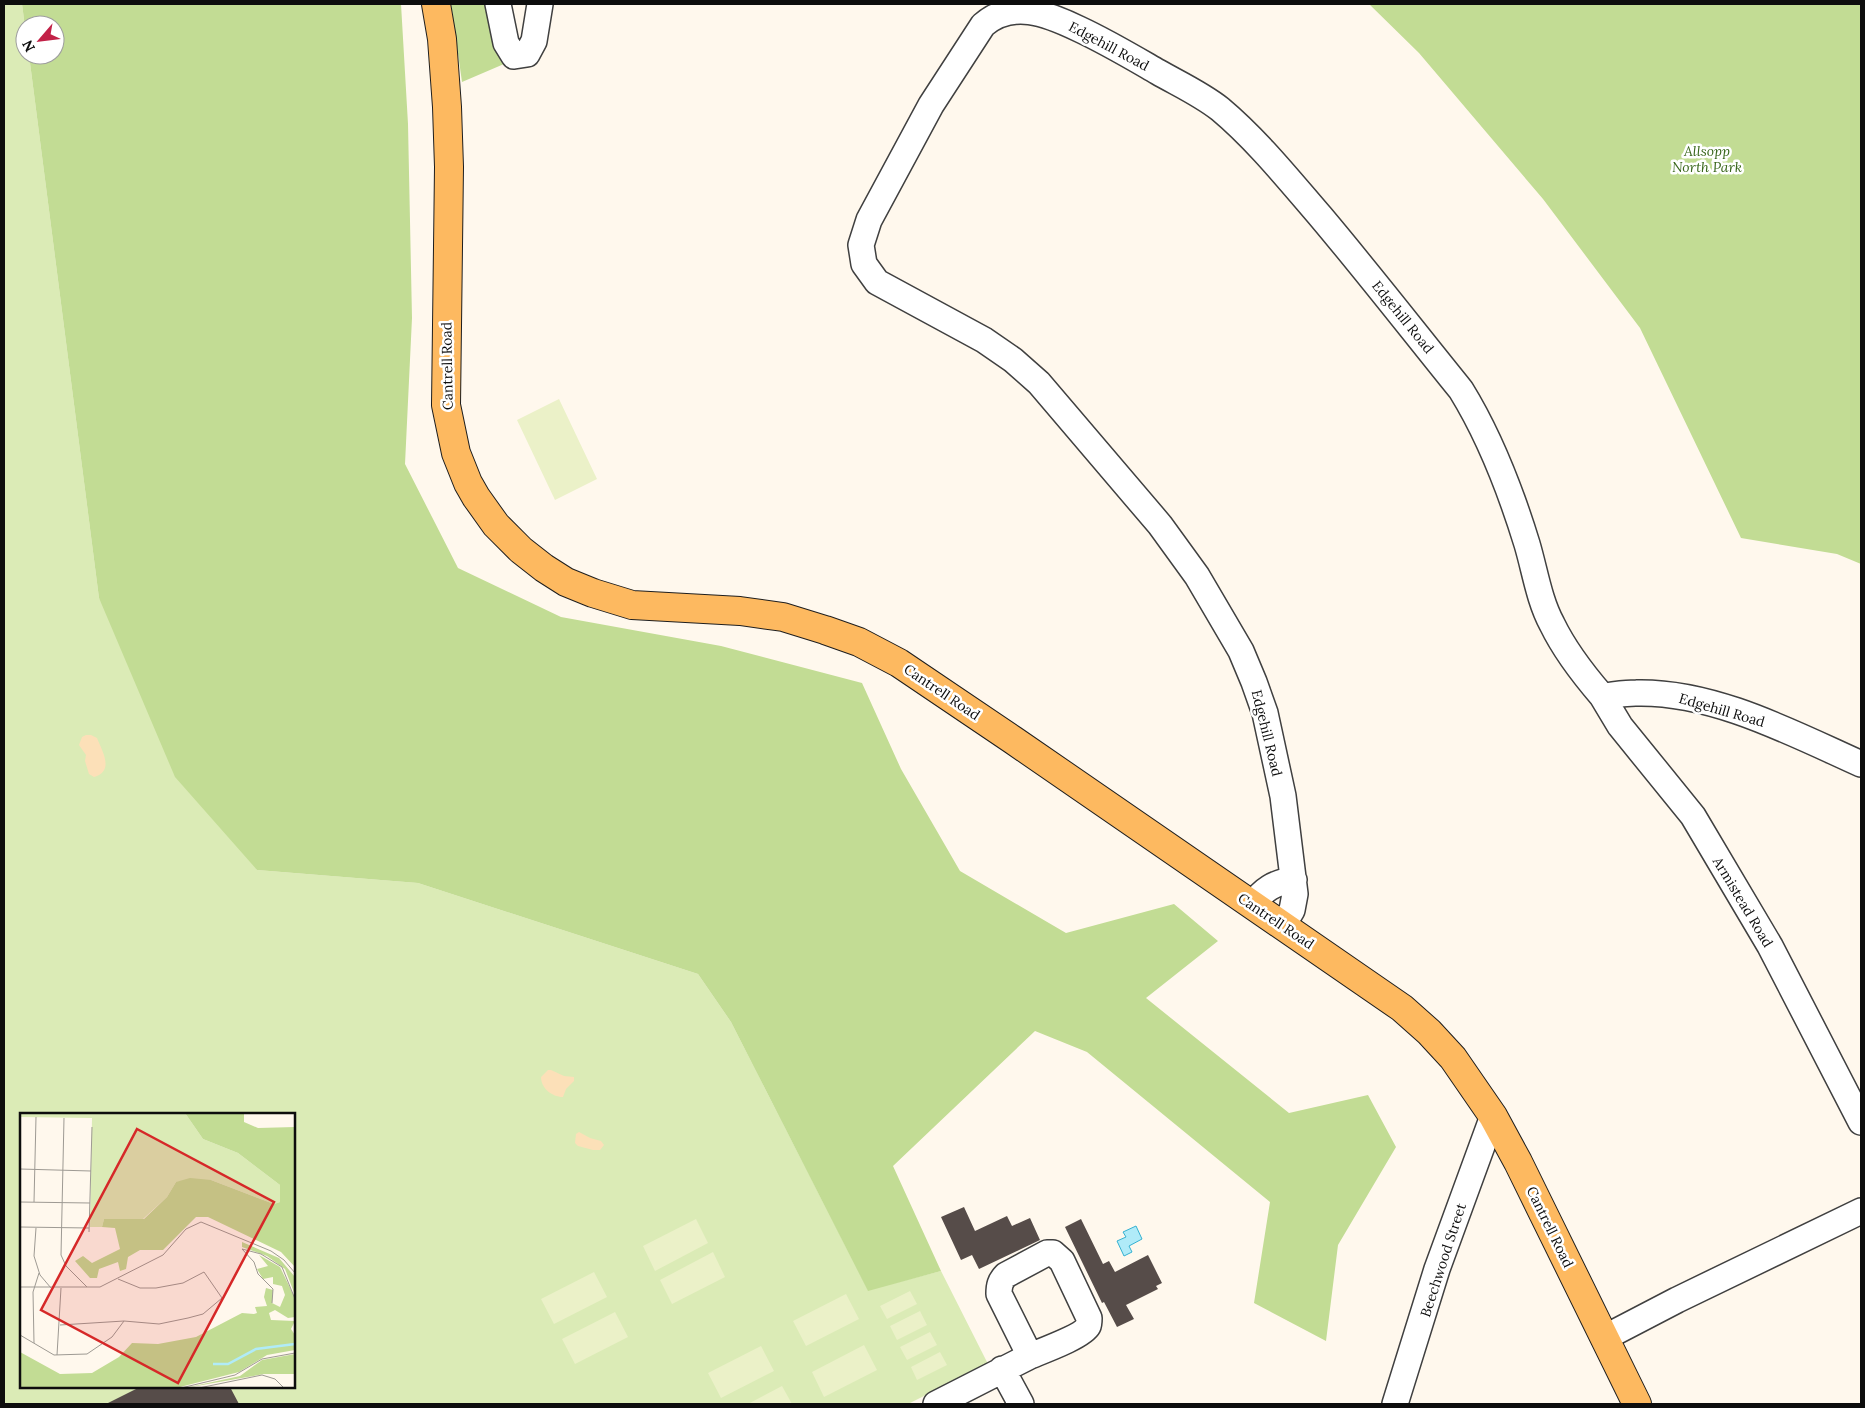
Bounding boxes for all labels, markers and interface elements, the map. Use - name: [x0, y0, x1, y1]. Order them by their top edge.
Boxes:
- north arrow: [15, 15, 65, 65]
- street label: Edgehill Road: [1066, 17, 1152, 75]
- text: N: [18, 37, 39, 55]
- park label: Allsopp North Park: [1672, 142, 1742, 176]
- street label: Edgehill Road: [1368, 277, 1438, 357]
- street label: Cantrell Road: [437, 322, 457, 410]
- street label: Cantrell Road: [900, 660, 984, 724]
- street label: Edgehill Road: [1248, 688, 1286, 778]
- street label: Edgehill Road: [1677, 689, 1767, 731]
- street label: Armistead Road: [1708, 853, 1777, 951]
- street label: Cantrell Road: [1234, 889, 1318, 953]
- inset map: [20, 1113, 295, 1388]
- street label: Cantrell Road: [1523, 1183, 1577, 1271]
- street label: Beechwood Street: [1416, 1200, 1470, 1319]

